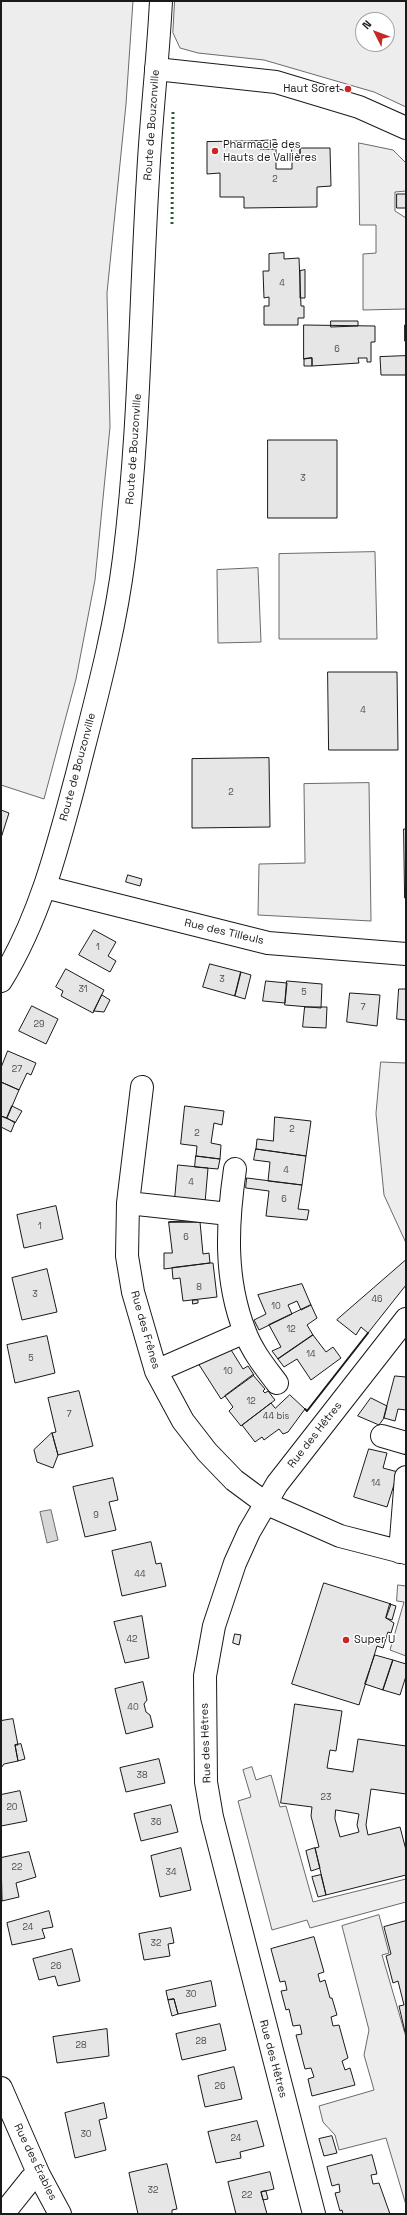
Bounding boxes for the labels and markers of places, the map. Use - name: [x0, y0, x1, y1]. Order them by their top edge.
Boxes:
- place label: Haut Soret: [283, 82, 340, 96]
- marker: Haut Soret: [343, 84, 353, 94]
- place label: Pharmacie des Hauts de Vallières: [223, 138, 317, 164]
- marker: Pharmacie des Hauts de Vallières: [210, 146, 220, 156]
- place label: Super U: [354, 1633, 395, 1647]
- marker: Super U: [341, 1635, 351, 1645]

